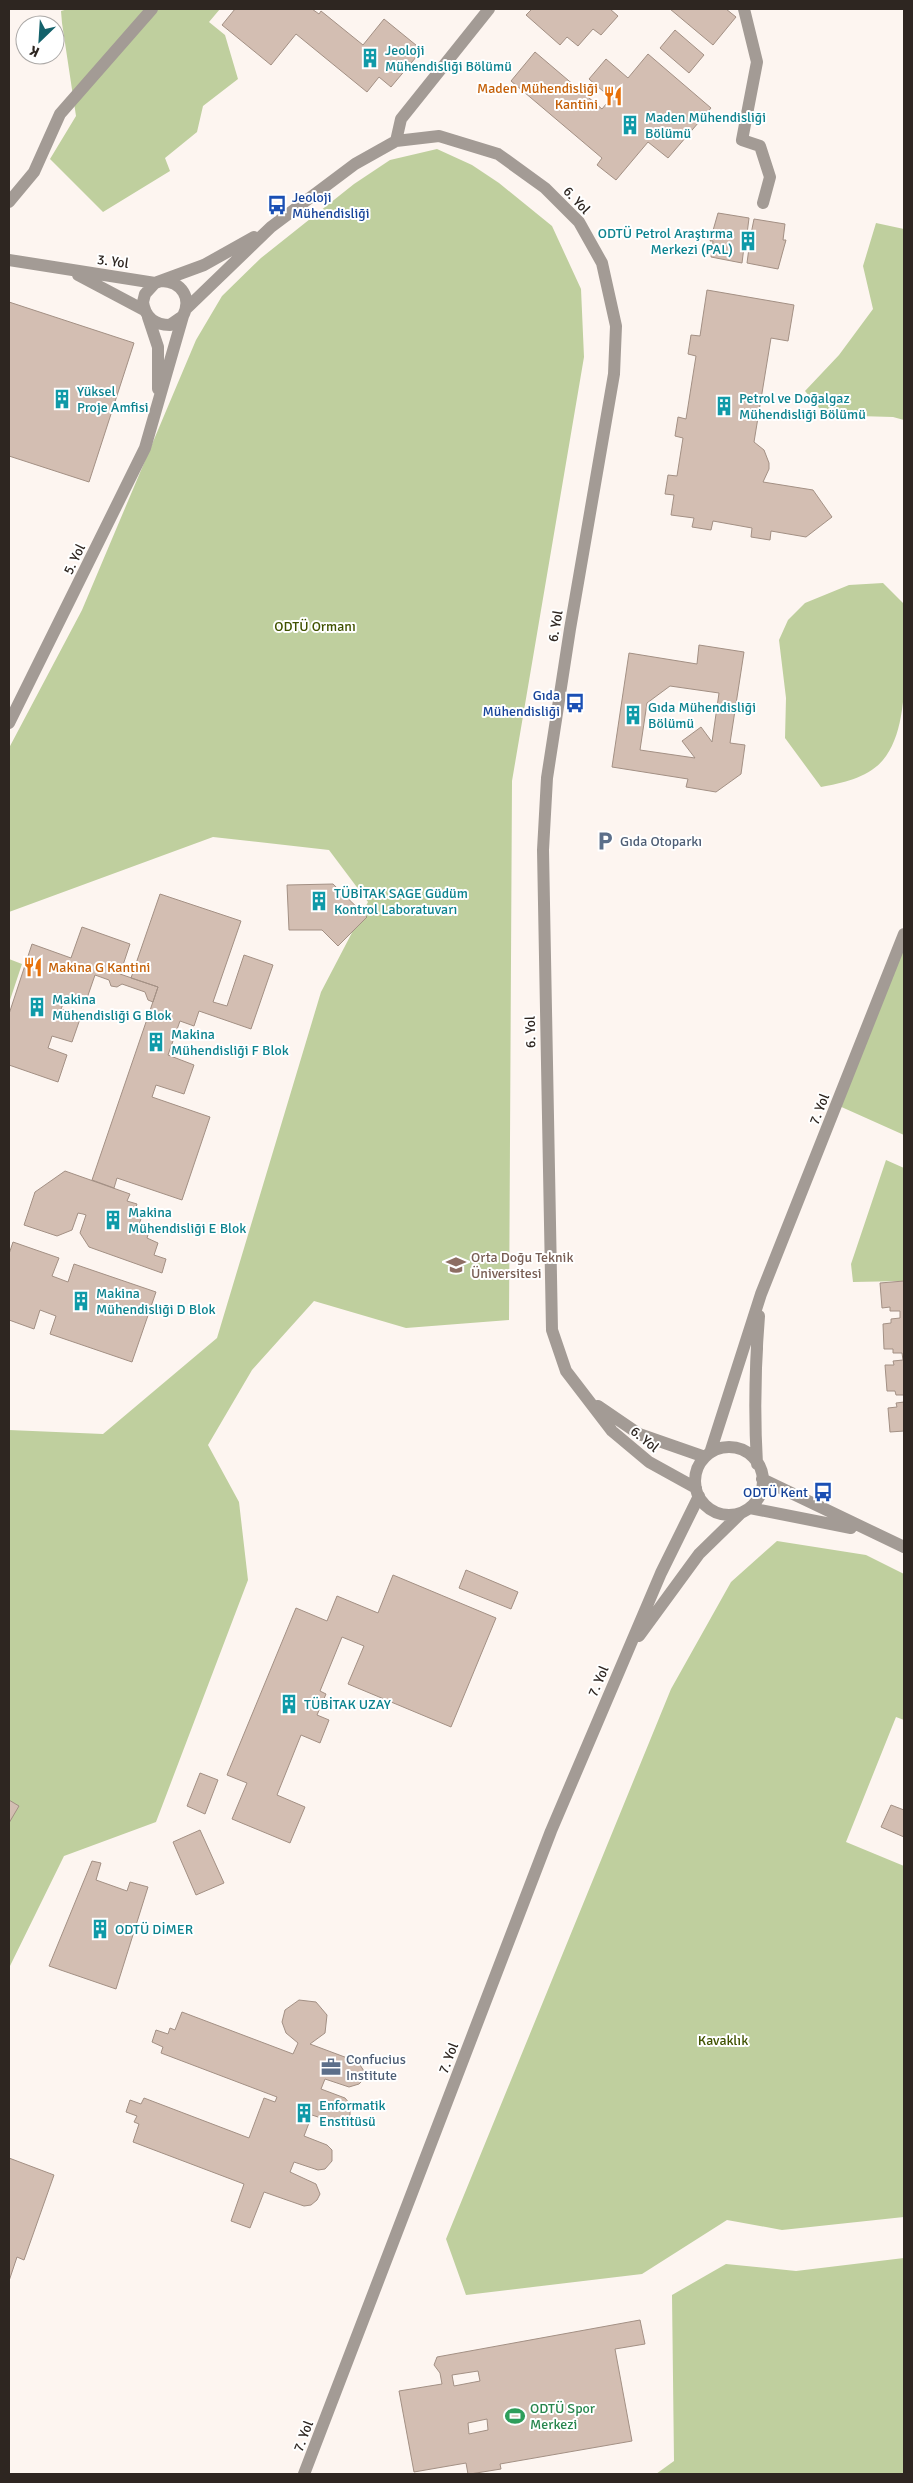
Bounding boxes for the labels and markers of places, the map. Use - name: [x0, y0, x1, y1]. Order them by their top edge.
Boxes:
- place label: Jeoloji Mühendisliği Bölümü: [385, 42, 512, 75]
- building icon: Jeoloji Mühendisliği Bölümü: [359, 47, 381, 69]
- place label: Maden Mühendisliği Kantini: [477, 80, 598, 113]
- restaurant icon: Maden Mühendisliği Kantini: [602, 85, 624, 107]
- place label: Maden Mühendisliği Bölümü: [645, 109, 766, 142]
- building icon: Maden Mühendisliği Bölümü: [619, 114, 641, 136]
- place label: Jeoloji Mühendisliği: [292, 189, 370, 222]
- bus stop icon: Jeoloji Mühendisliği: [266, 194, 288, 216]
- place label: ODTÜ Petrol Araştırma Merkezi (PAL): [598, 225, 733, 258]
- building icon: ODTÜ Petrol Araştırma Merkezi (PAL): [737, 230, 759, 252]
- place label: Yüksel Proje Amfisi: [77, 383, 149, 416]
- building icon: Yüksel Proje Amfisi: [51, 388, 73, 410]
- place label: Petrol ve Doğalgaz Mühendisliği Bölümü: [739, 390, 866, 423]
- building icon: Petrol ve Doğalgaz Mühendisliği Bölümü: [713, 395, 735, 417]
- place label: Gıda Mühendisliği: [482, 687, 560, 720]
- bus stop icon: Gıda Mühendisliği: [564, 692, 586, 714]
- place label: Gıda Mühendisliği Bölümü: [648, 699, 756, 732]
- building icon: Gıda Mühendisliği Bölümü: [622, 704, 644, 726]
- parking icon: Gıda Otoparkı: [594, 830, 616, 852]
- place label: Gıda Otoparkı: [620, 833, 702, 850]
- place label: TÜBİTAK SAGE Güdüm Kontrol Laboratuvarı: [334, 885, 468, 918]
- building icon: TÜBİTAK SAGE Güdüm Kontrol Laboratuvarı: [308, 890, 330, 912]
- restaurant icon: Makina G Kantini: [22, 956, 44, 978]
- place label: Makina G Kantini: [48, 959, 150, 976]
- place label: Makina Mühendisliği G Blok: [52, 991, 171, 1024]
- building icon: Makina Mühendisliği G Blok: [26, 996, 48, 1018]
- place label: Makina Mühendisliği F Blok: [171, 1026, 289, 1059]
- building icon: Makina Mühendisliği F Blok: [145, 1031, 167, 1053]
- place label: Makina Mühendisliği E Blok: [128, 1204, 246, 1237]
- building icon: Makina Mühendisliği E Blok: [102, 1209, 124, 1231]
- place label: Orta Doğu Teknik Üniversitesi: [471, 1249, 573, 1282]
- school or university icon: Orta Doğu Teknik Üniversitesi: [445, 1254, 467, 1276]
- place label: Makina Mühendisliği D Blok: [96, 1285, 216, 1318]
- building icon: Makina Mühendisliği D Blok: [70, 1290, 92, 1312]
- bus stop icon: ODTÜ Kent: [812, 1481, 834, 1503]
- place label: ODTÜ Kent: [743, 1484, 808, 1501]
- building icon: TÜBİTAK UZAY: [278, 1693, 300, 1715]
- place label: TÜBİTAK UZAY: [304, 1696, 391, 1713]
- building icon: ODTÜ DİMER: [89, 1918, 111, 1940]
- place label: ODTÜ DİMER: [115, 1921, 193, 1938]
- place label: Confucius Institute: [346, 2051, 406, 2084]
- office icon: Confucius Institute: [320, 2056, 342, 2078]
- place label: Enformatik Enstitüsü: [319, 2097, 385, 2130]
- building icon: Enformatik Enstitüsü: [293, 2102, 315, 2124]
- place label: ODTÜ Spor Merkezi: [530, 2400, 596, 2433]
- sports icon: ODTÜ Spor Merkezi: [504, 2405, 526, 2427]

